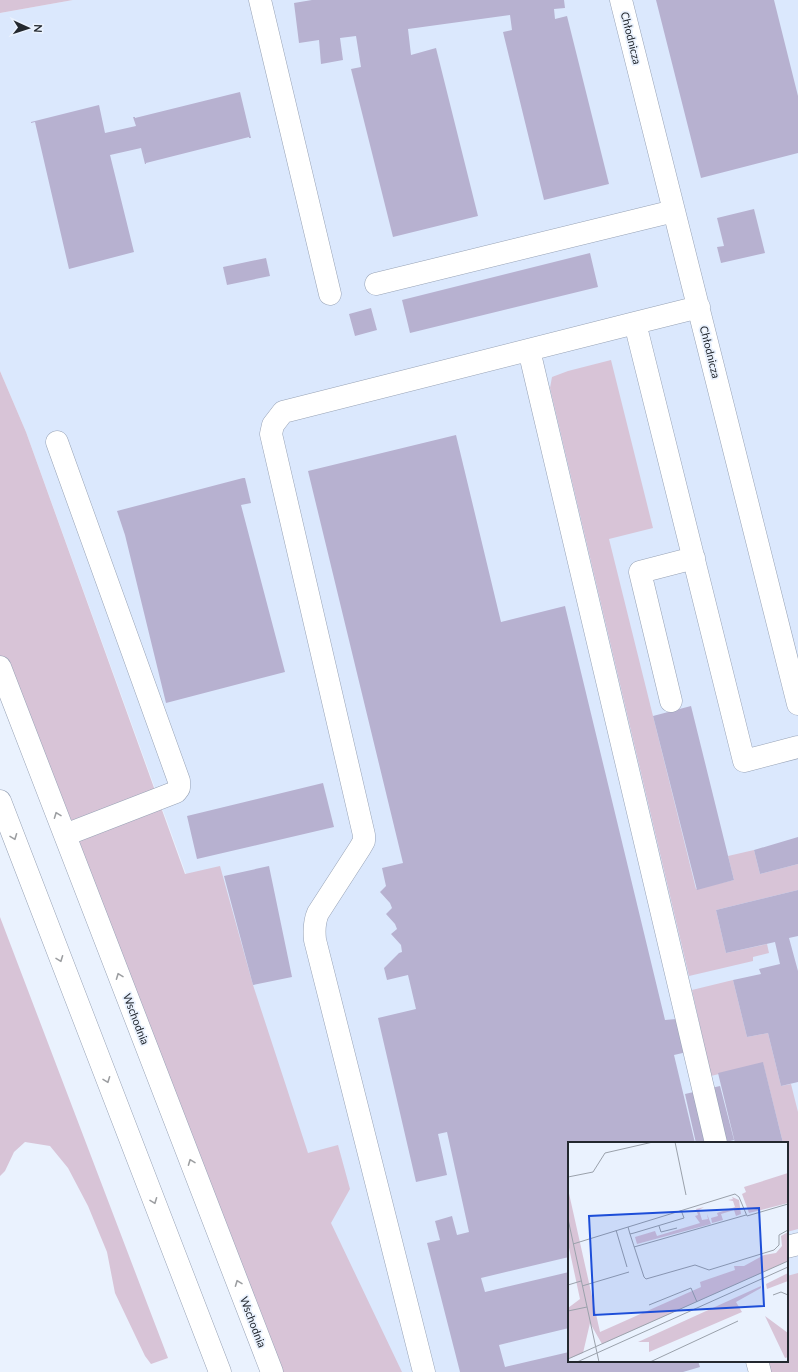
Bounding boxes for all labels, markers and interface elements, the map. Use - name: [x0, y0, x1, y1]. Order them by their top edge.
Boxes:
- north arrow: [8, 8, 48, 48]
- street label: Chłodnicza: [619, 10, 644, 66]
- text: N: [32, 24, 45, 33]
- street label: Chłodnicza: [698, 324, 723, 380]
- one-way arrow: [54, 812, 62, 819]
- one-way arrow: [9, 834, 17, 841]
- one-way arrow: [56, 955, 64, 962]
- one-way arrow: [116, 972, 124, 979]
- street label: Wschodnia: [121, 991, 152, 1046]
- one-way arrow: [102, 1077, 110, 1084]
- inset map: [568, 1142, 788, 1362]
- one-way arrow: [188, 1159, 196, 1166]
- one-way arrow: [149, 1198, 157, 1205]
- one-way arrow: [234, 1280, 242, 1287]
- street label: Wschodnia: [238, 1294, 269, 1349]

